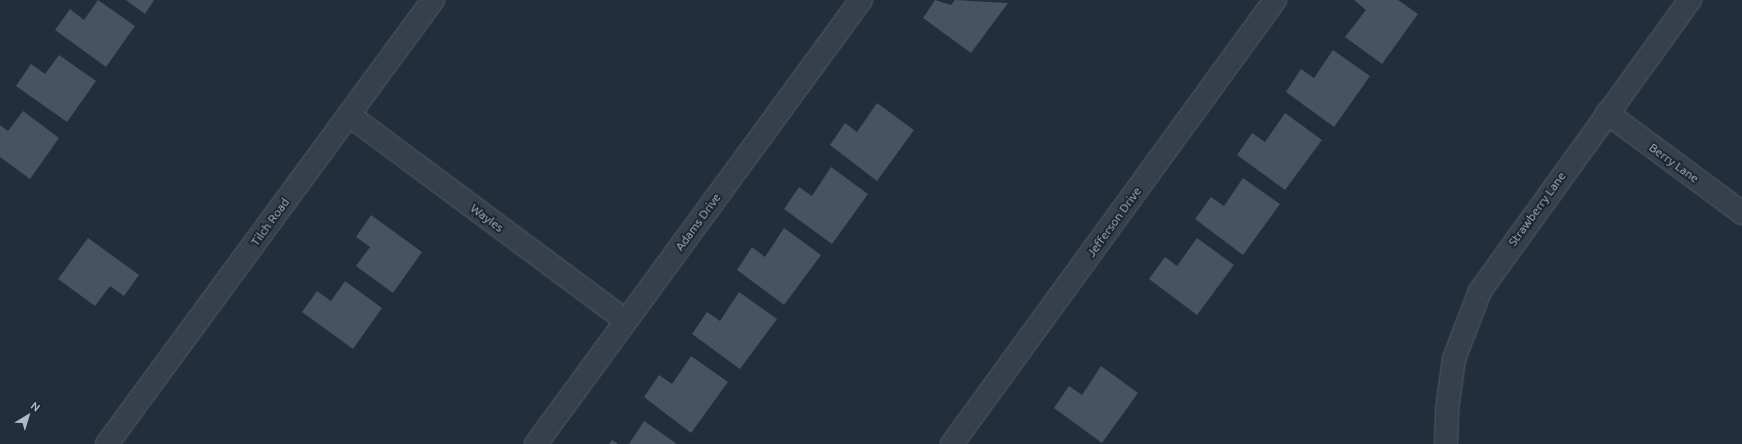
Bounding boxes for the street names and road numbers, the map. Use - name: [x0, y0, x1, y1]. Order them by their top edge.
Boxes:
- street label: Berry Lane: [1646, 140, 1702, 186]
- street label: Strawberry Lane: [1505, 169, 1569, 249]
- street label: Jefferson Drive: [1084, 184, 1144, 260]
- street label: Adams Drive: [672, 190, 724, 254]
- street label: Tilch Road: [248, 195, 292, 249]
- street label: Wayles: [468, 201, 506, 235]

